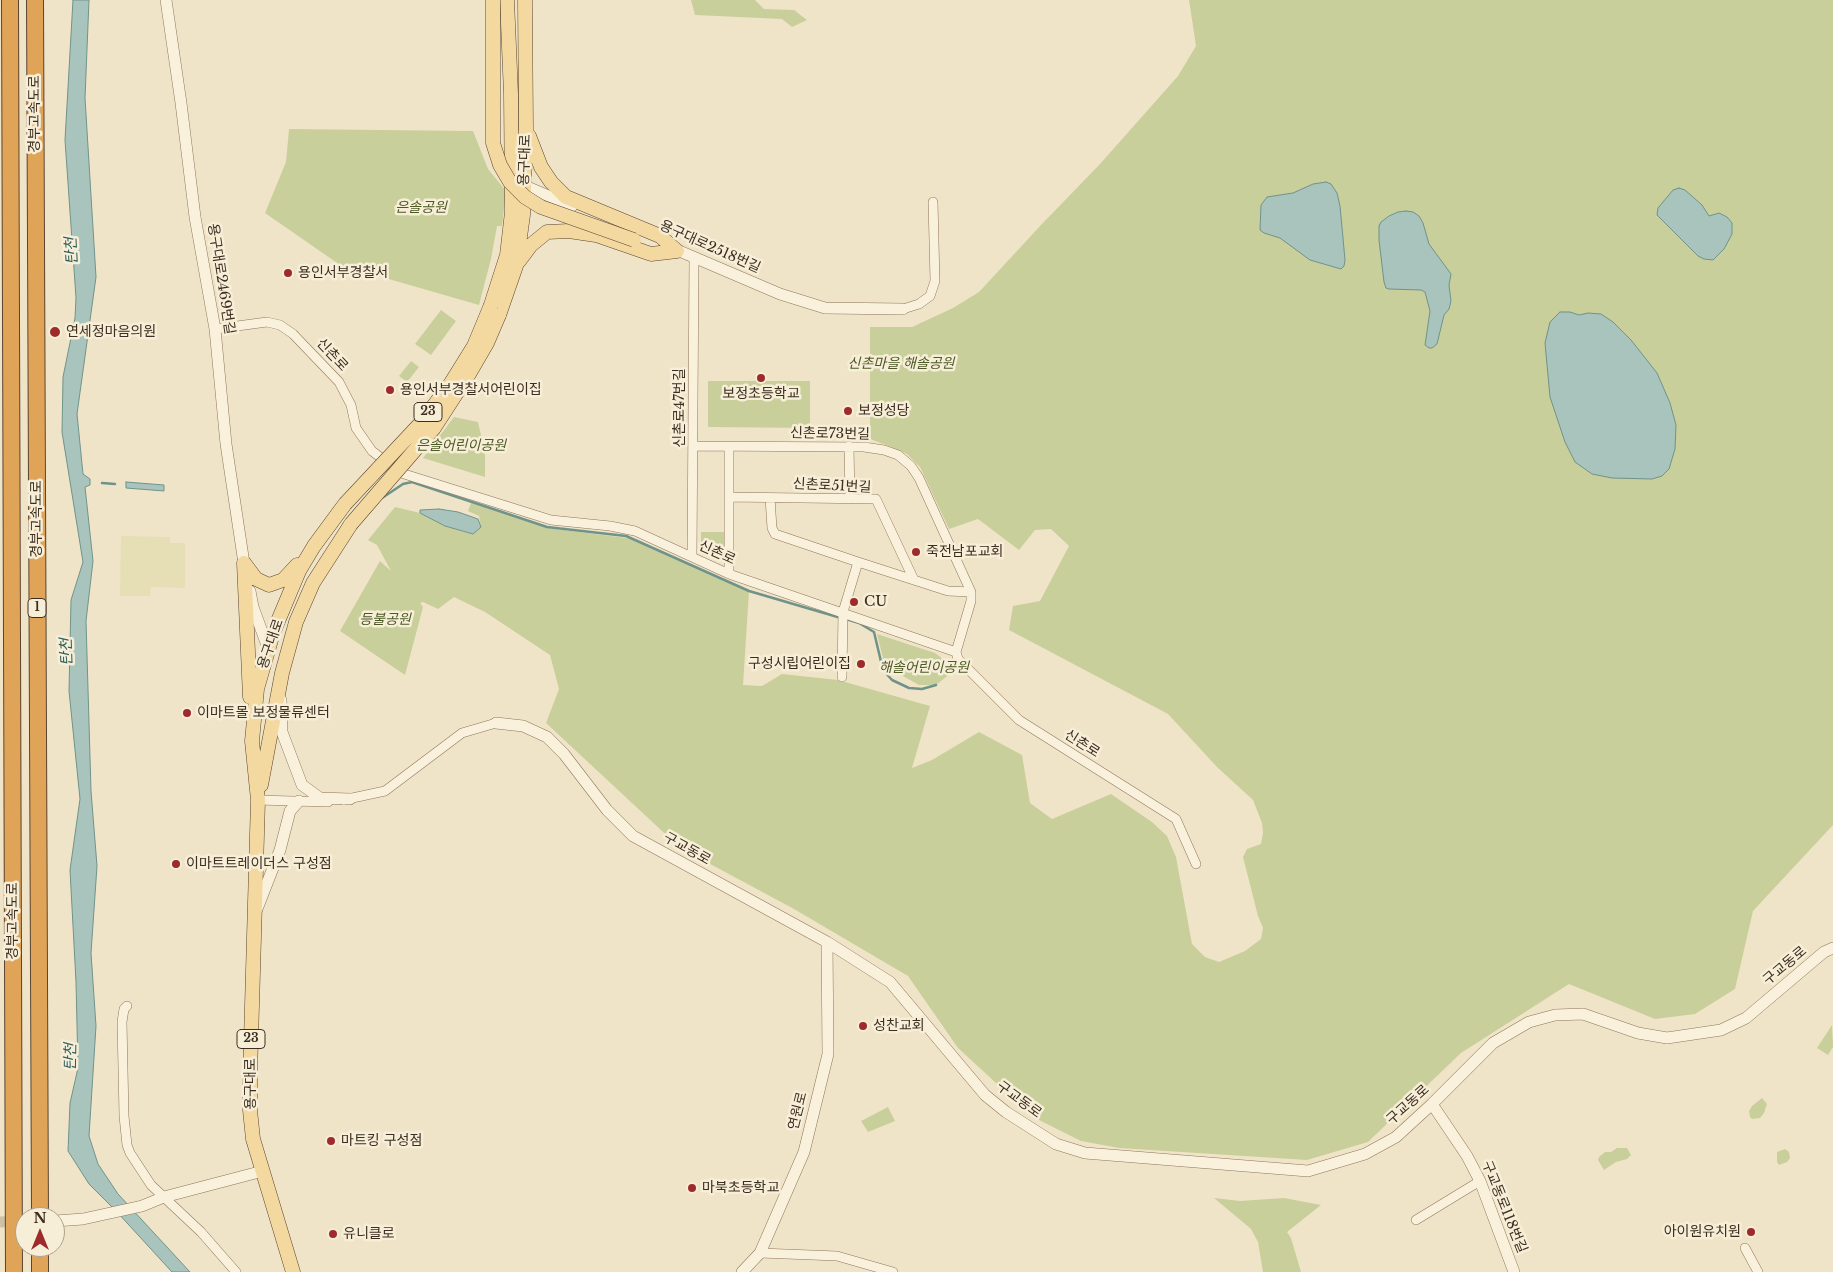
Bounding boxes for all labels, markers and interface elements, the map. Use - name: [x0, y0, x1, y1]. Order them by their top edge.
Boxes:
- street label: 경부고속도로: [27, 75, 43, 153]
- street label: 용구대로: [516, 134, 534, 186]
- park label: 은솔공원: [395, 200, 447, 216]
- street label: 용구대로2518번길: [657, 217, 763, 277]
- street label: 용구대로2469번길: [204, 222, 238, 336]
- water label: 탄천: [62, 237, 82, 265]
- place label: 용인서부경찰서: [298, 265, 388, 281]
- marker: 용인서부경찰서: [282, 267, 294, 279]
- place label: 연세정마음의원: [66, 324, 156, 340]
- marker: 연세정마음의원: [48, 325, 62, 339]
- street label: 신촌로: [313, 335, 351, 375]
- park label: 신촌마을 해솔공원: [848, 356, 954, 372]
- street label: 신촌로47번길: [672, 368, 688, 448]
- marker: 보정초등학교: [755, 372, 767, 384]
- place label: 용인서부경찰서어린이집: [400, 382, 542, 398]
- marker: 용인서부경찰서어린이집: [384, 384, 396, 396]
- place label: 보정초등학교: [722, 386, 800, 402]
- road number: 23: [414, 402, 442, 422]
- place label: 보정성당: [858, 403, 910, 419]
- marker: 보정성당: [842, 405, 854, 417]
- street label: 신촌로73번길: [790, 425, 870, 443]
- park label: 은솔어린이공원: [416, 438, 506, 454]
- street label: 신촌로51번길: [792, 476, 872, 496]
- street label: 경부고속도로: [29, 480, 45, 558]
- street label: 신촌로: [696, 537, 738, 569]
- place label: 죽전남포교회: [926, 544, 1003, 560]
- marker: 죽전남포교회: [910, 546, 922, 558]
- place label: CU: [864, 594, 887, 610]
- marker: CU: [848, 596, 860, 608]
- road number: 1: [28, 598, 46, 618]
- park label: 등불공원: [359, 612, 411, 628]
- street label: 용구대로: [255, 617, 287, 671]
- water label: 탄천: [58, 638, 76, 666]
- place label: 구성시립어린이집: [748, 656, 851, 672]
- marker: 구성시립어린이집: [855, 658, 867, 670]
- park label: 해솔어린이공원: [879, 660, 969, 676]
- place label: 이마트몰 보정물류센터: [197, 705, 330, 721]
- marker: 이마트몰 보정물류센터: [181, 707, 193, 719]
- street label: 신촌로: [1061, 727, 1103, 761]
- street label: 구교동로: [660, 829, 714, 869]
- place label: 이마트트레이더스 구성점: [186, 856, 332, 872]
- marker: 이마트트레이더스 구성점: [170, 858, 182, 870]
- street label: 경부고속도로: [5, 882, 21, 960]
- street label: 구교동로: [1760, 943, 1810, 989]
- place label: 성찬교회: [873, 1018, 925, 1034]
- marker: 성찬교회: [857, 1020, 869, 1032]
- road number: 23: [237, 1030, 265, 1048]
- water label: 탄천: [62, 1043, 80, 1071]
- street label: 용구대로: [243, 1058, 259, 1110]
- street label: 구교동로: [993, 1078, 1045, 1122]
- street label: 구교동로: [1383, 1082, 1433, 1128]
- street label: 연원로: [785, 1090, 811, 1132]
- place label: 마트킹 구성점: [341, 1133, 422, 1149]
- marker: 마트킹 구성점: [325, 1135, 337, 1147]
- street label: 구교동로118번길: [1478, 1158, 1530, 1256]
- place label: 마북초등학교: [702, 1180, 779, 1196]
- marker: 마북초등학교: [686, 1182, 698, 1194]
- north arrow: [15, 1207, 65, 1257]
- text: N: [33, 1209, 47, 1227]
- place label: 아이원유치원: [1664, 1224, 1741, 1240]
- place label: 유니클로: [343, 1226, 395, 1242]
- marker: 아이원유치원: [1745, 1226, 1757, 1238]
- marker: 유니클로: [327, 1228, 339, 1240]

